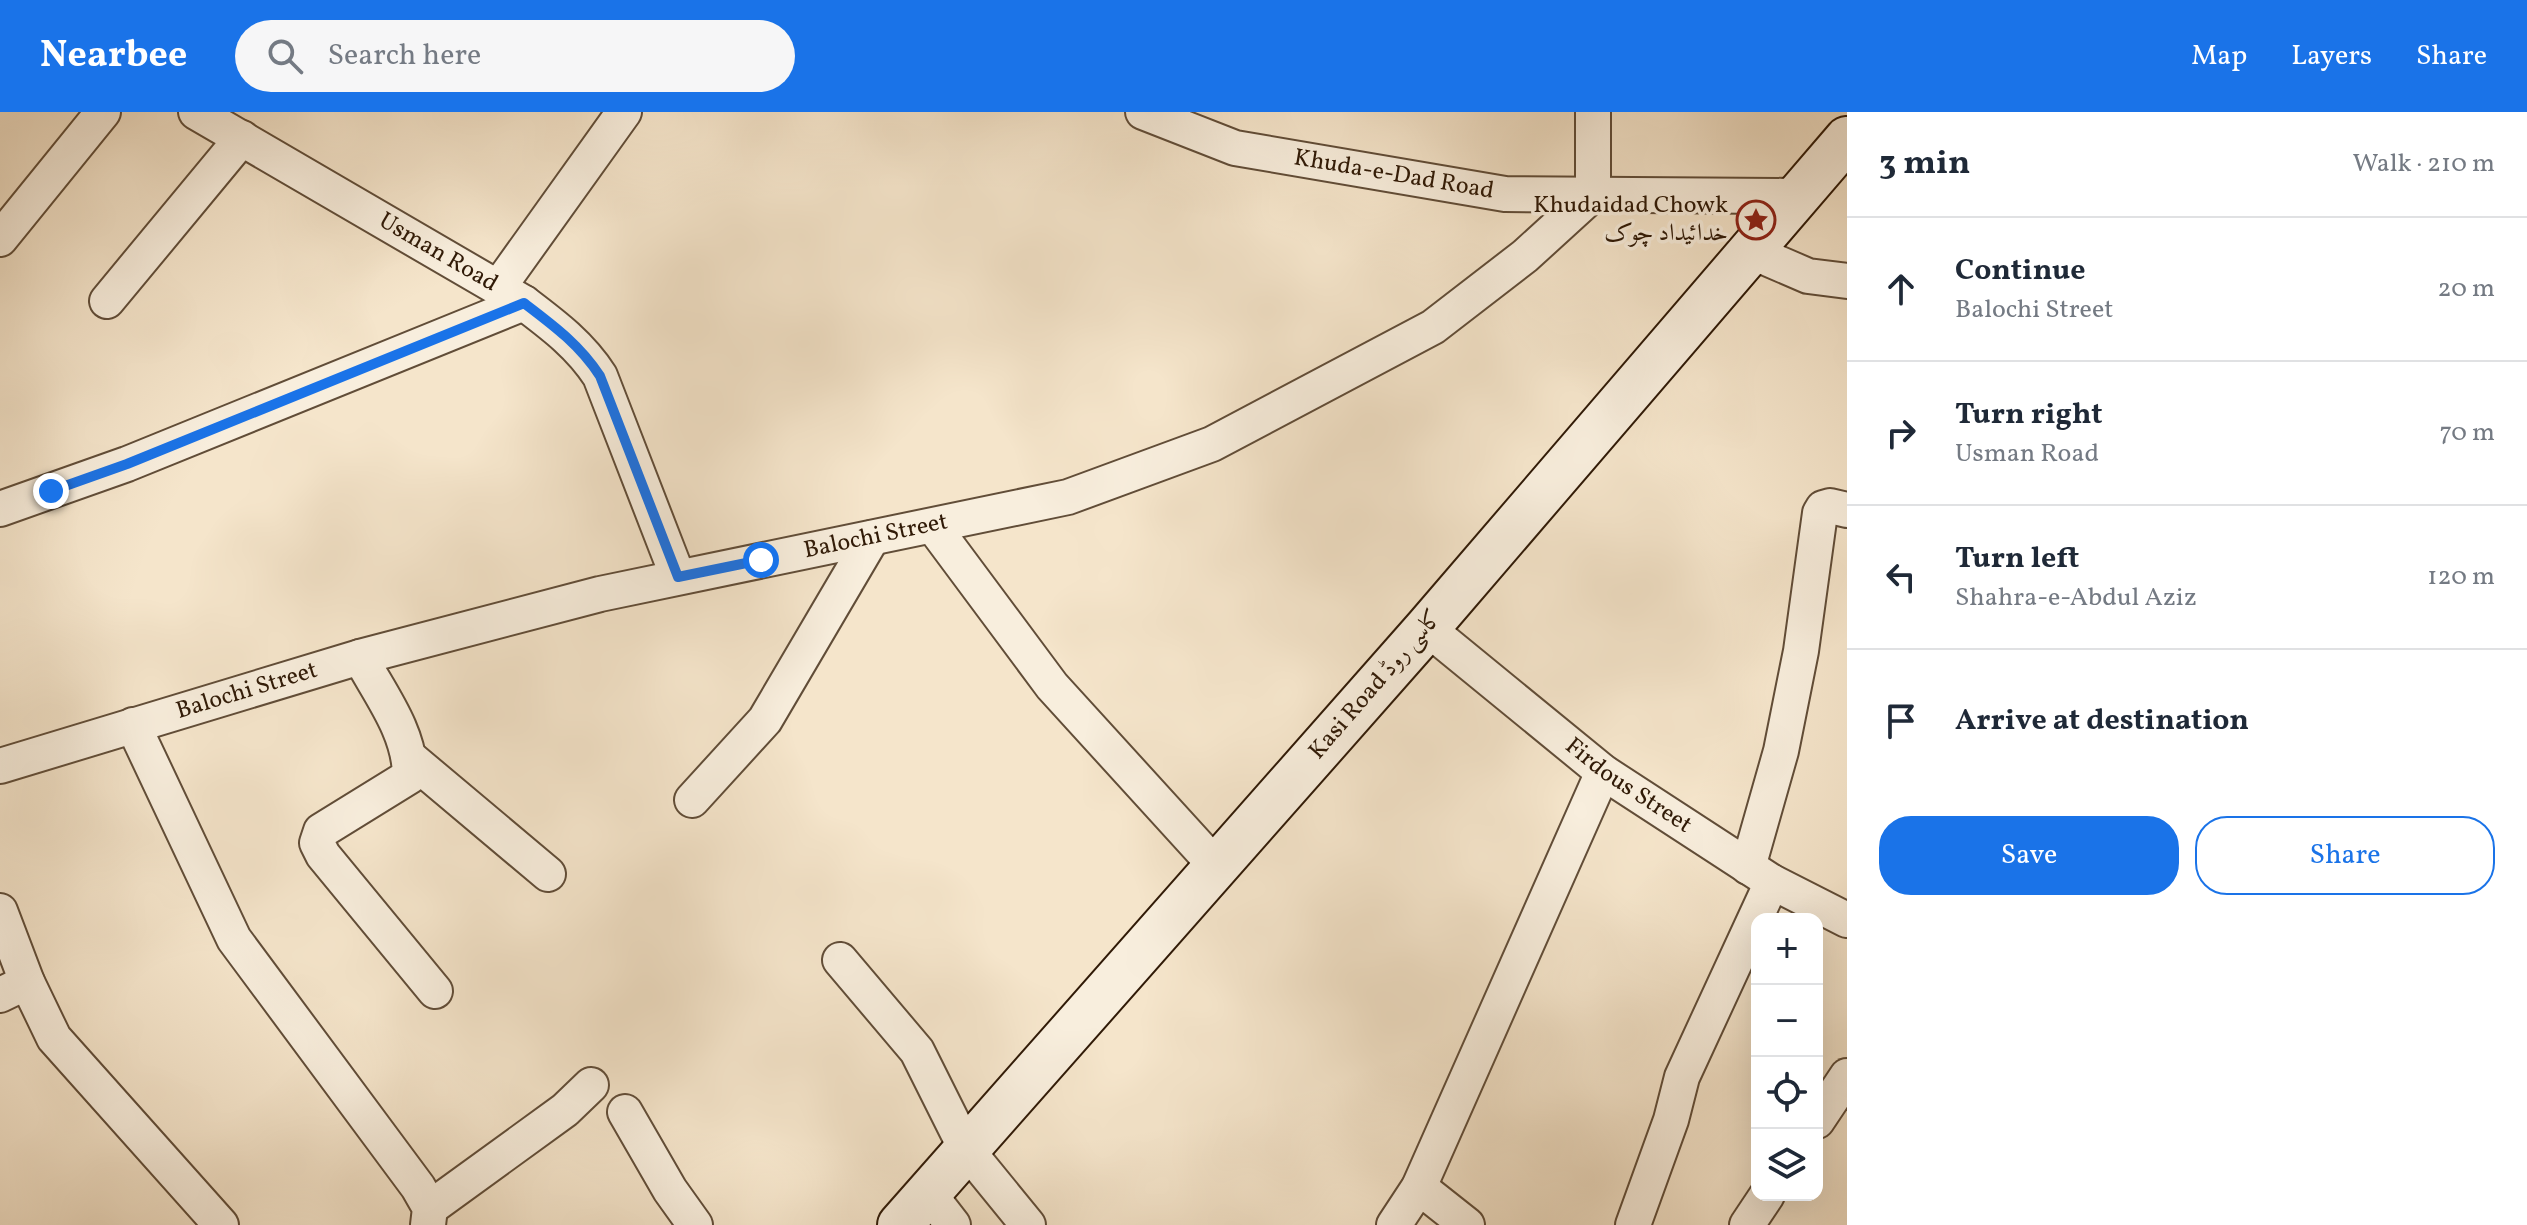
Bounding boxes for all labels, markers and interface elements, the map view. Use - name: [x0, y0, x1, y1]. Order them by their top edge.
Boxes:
- search box: [235, 20, 795, 92]
- text: Nearbee: [40, 30, 187, 83]
- icon: search: [263, 34, 307, 78]
- text: Search here: [327, 35, 481, 77]
- text: Map: [2191, 37, 2247, 76]
- text: Layers: [2291, 37, 2372, 76]
- text: Share: [2416, 37, 2487, 76]
- street label: Khuda-e-Dad Road: [1291, 141, 1497, 209]
- text: 3 min: [1879, 141, 1970, 188]
- text: Walk · 210 m: [2352, 146, 2495, 182]
- place label: Khudaidad Chowk خدائیداد چوک: [1533, 189, 1728, 251]
- place icon: Khudaidad Chowk خدائیداد چوک: [1735, 199, 1777, 241]
- street label: Usman Road: [372, 205, 504, 301]
- text: Continue: [1955, 250, 2086, 292]
- icon: ahead: [1879, 267, 1923, 311]
- text: 20 m: [2437, 271, 2495, 307]
- text: Balochi Street: [1955, 292, 2113, 328]
- text: Turn right: [1955, 394, 2103, 436]
- icon: right: [1879, 411, 1923, 455]
- text: 70 m: [2440, 415, 2495, 451]
- text: Usman Road: [1955, 436, 2099, 472]
- route end: [33, 473, 69, 509]
- street label: Balochi Street: [801, 505, 951, 568]
- text: Turn left: [1955, 538, 2079, 580]
- route start: [743, 542, 779, 578]
- icon: left: [1879, 555, 1923, 599]
- text: 120 m: [2427, 559, 2495, 595]
- text: Shahra-e-Abdul Aziz: [1955, 580, 2197, 616]
- street label: Kasi Road کاسی روڈ: [1301, 603, 1451, 767]
- street label: Balochi Street: [172, 654, 322, 729]
- icon: arrive: [1879, 699, 1923, 743]
- text: Arrive at destination: [1955, 700, 2249, 742]
- street label: Firdous Street: [1557, 730, 1698, 842]
- button: Save: [1879, 816, 2179, 895]
- button: Share: [2195, 816, 2495, 895]
- map controls: [1751, 913, 1823, 1201]
- button: +: [1751, 913, 1823, 985]
- button: −: [1751, 985, 1823, 1057]
- button: locate: [1751, 1057, 1823, 1129]
- button: layers: [1751, 1129, 1823, 1201]

